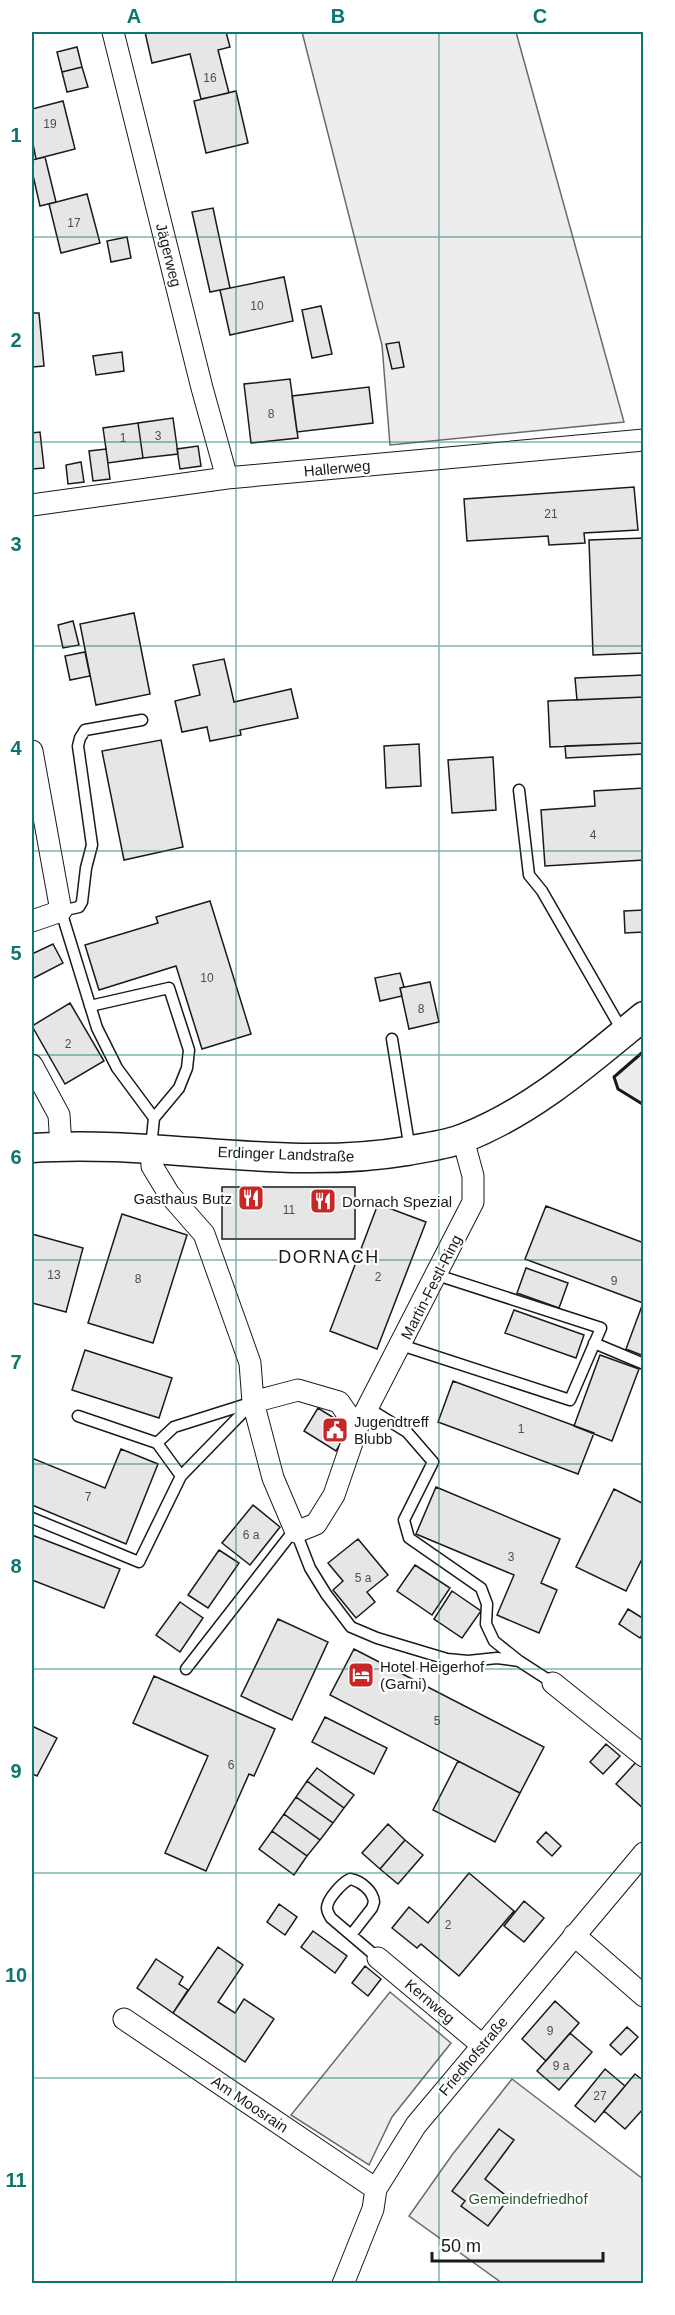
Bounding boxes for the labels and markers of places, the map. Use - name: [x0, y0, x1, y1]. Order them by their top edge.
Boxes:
- restaurant icon: Gasthaus Butz: [236, 1183, 266, 1213]
- restaurant icon: Dornach Spezial: [308, 1186, 338, 1216]
- place label: Gasthaus Butz: [134, 1190, 232, 1207]
- place label: Dornach Spezial: [342, 1193, 452, 1210]
- place label: Jugendtreff Blubb: [354, 1413, 430, 1447]
- public building icon: Jugendtreff Blubb: [320, 1415, 350, 1445]
- place label: Hotel Heigerhof (Garni): [380, 1658, 485, 1692]
- hotel icon: Hotel Heigerhof (Garni): [346, 1660, 376, 1690]

